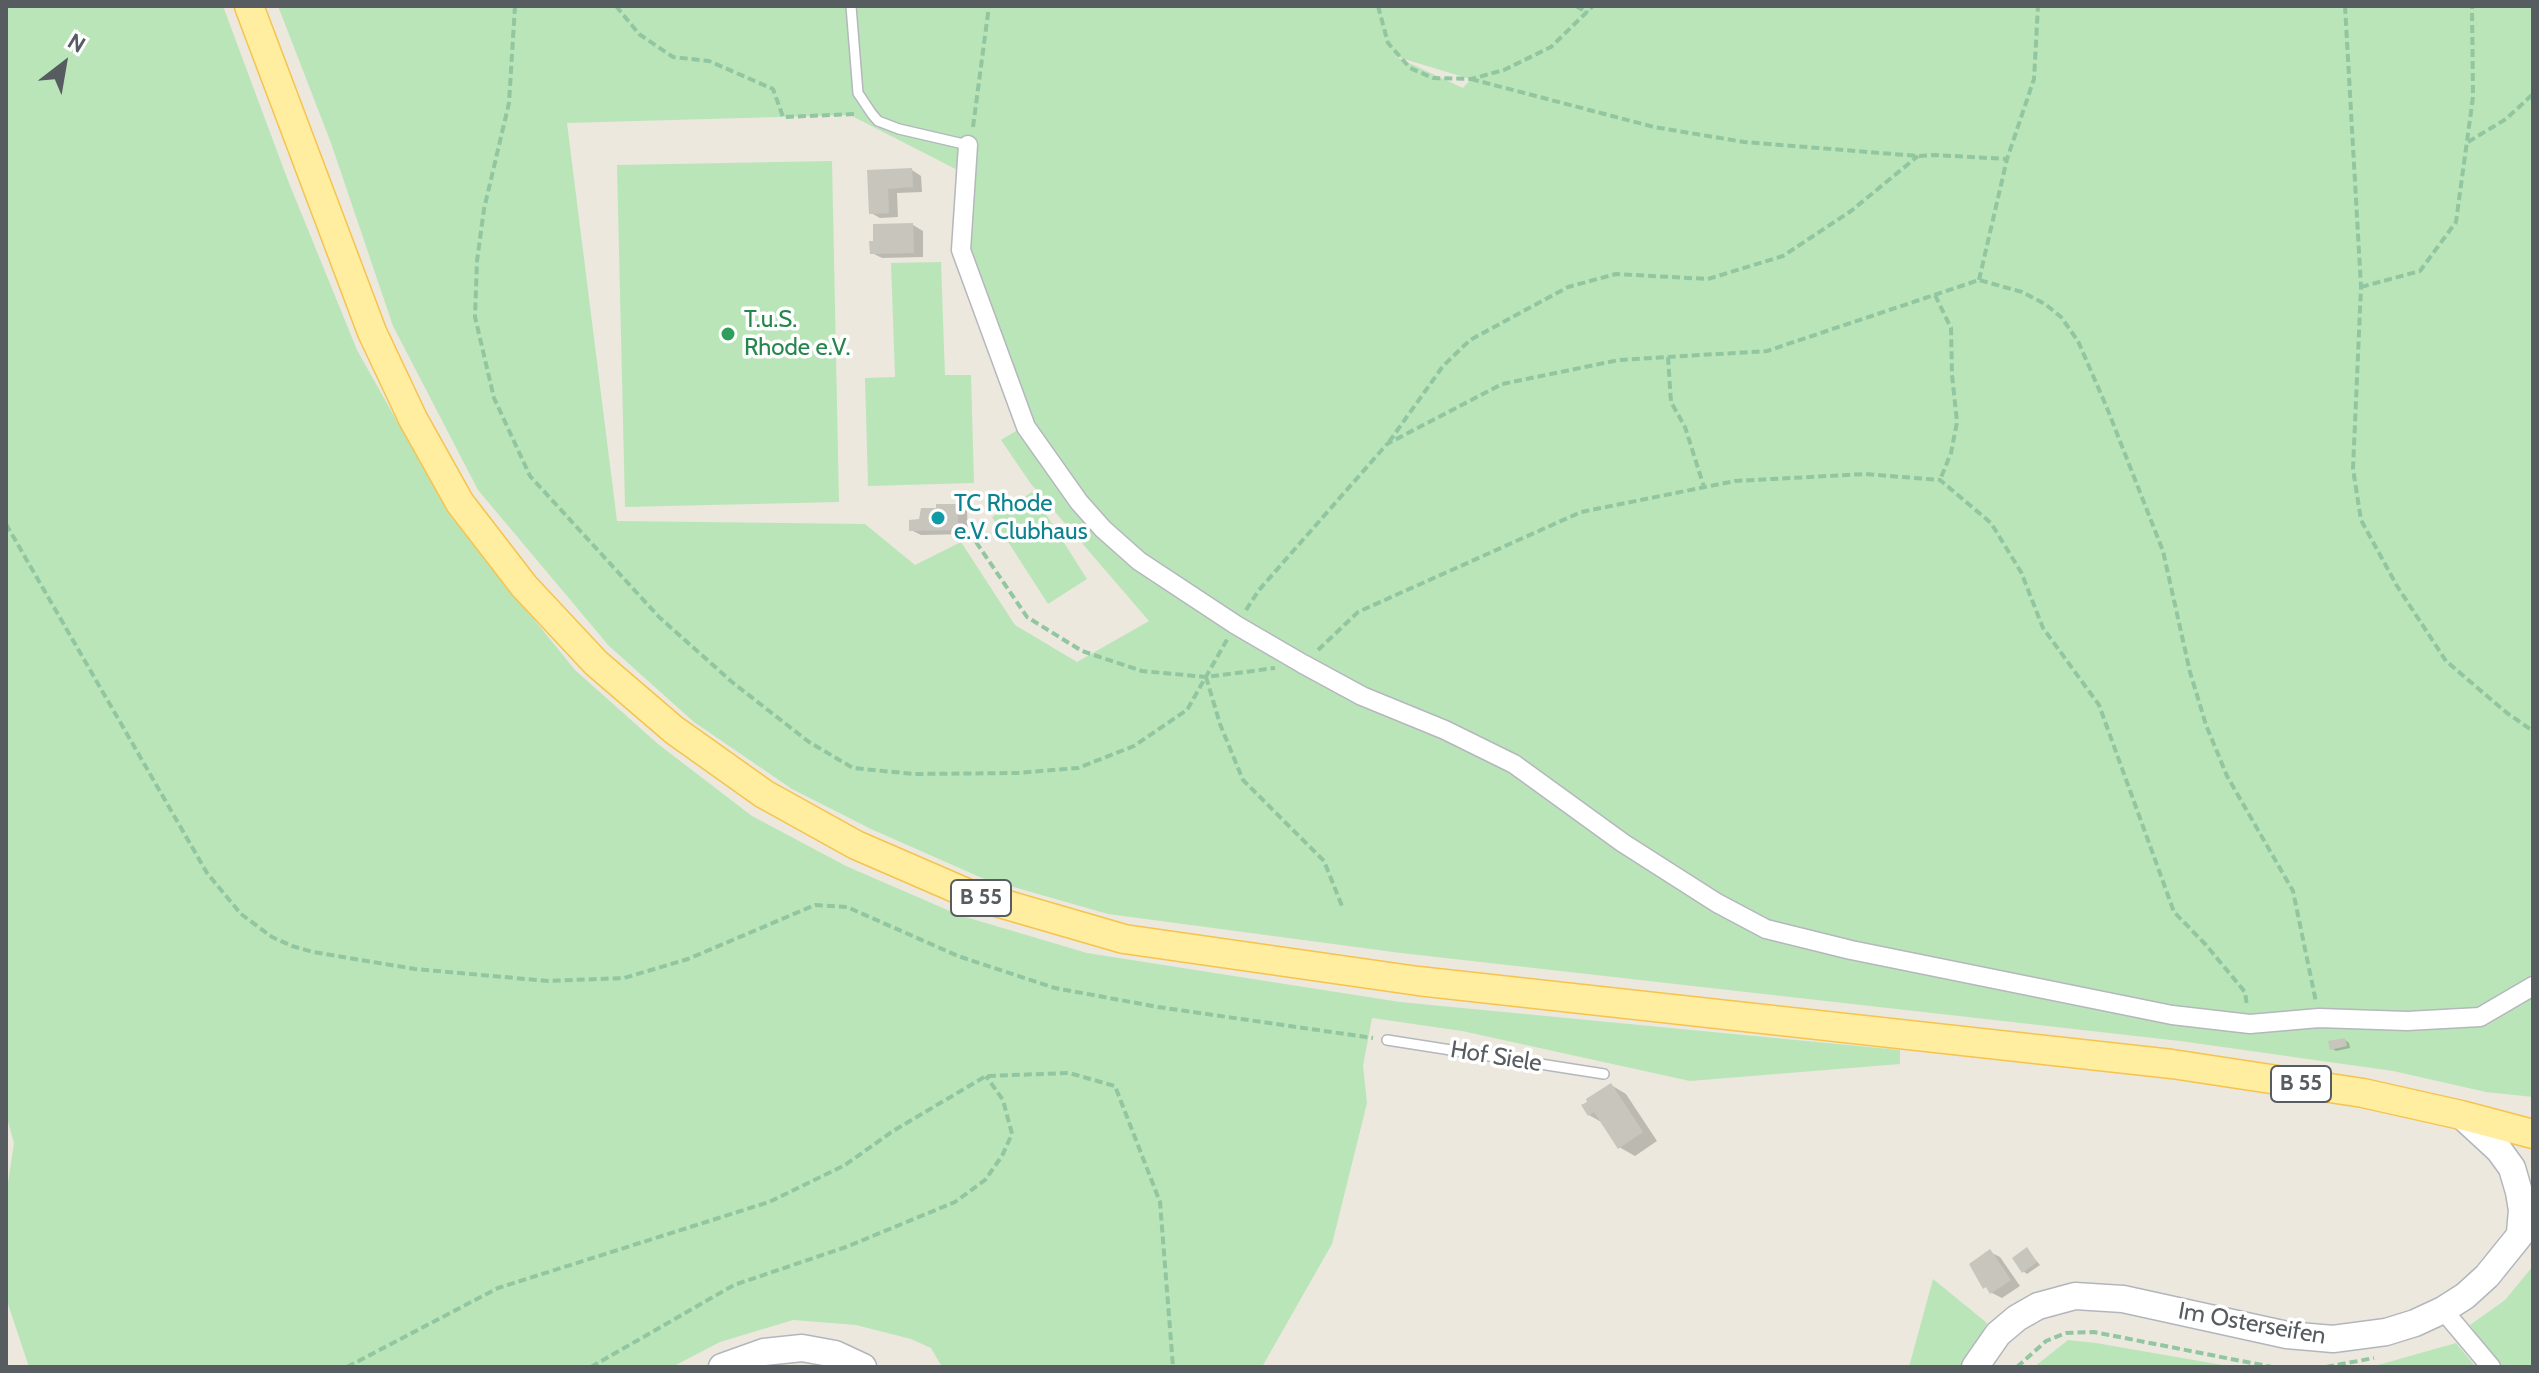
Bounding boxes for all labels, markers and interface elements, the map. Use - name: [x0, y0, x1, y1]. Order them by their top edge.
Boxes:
- north arrow: [24, 24, 104, 104]
- text: N: [63, 27, 90, 59]
- place label: T.u.S. Rhode e.V.: [744, 306, 850, 362]
- marker: T.u.S. Rhode e.V.: [719, 325, 737, 343]
- place label: TC Rhode e.V. Clubhaus: [954, 490, 1088, 546]
- marker: TC Rhode e.V. Clubhaus: [929, 509, 947, 527]
- road number: B 55: [951, 880, 1011, 916]
- street label: Hof Siele: [1448, 1036, 1544, 1078]
- road number: B 55: [2271, 1066, 2331, 1102]
- street label: Im Osterseifen: [2176, 1297, 2328, 1351]

